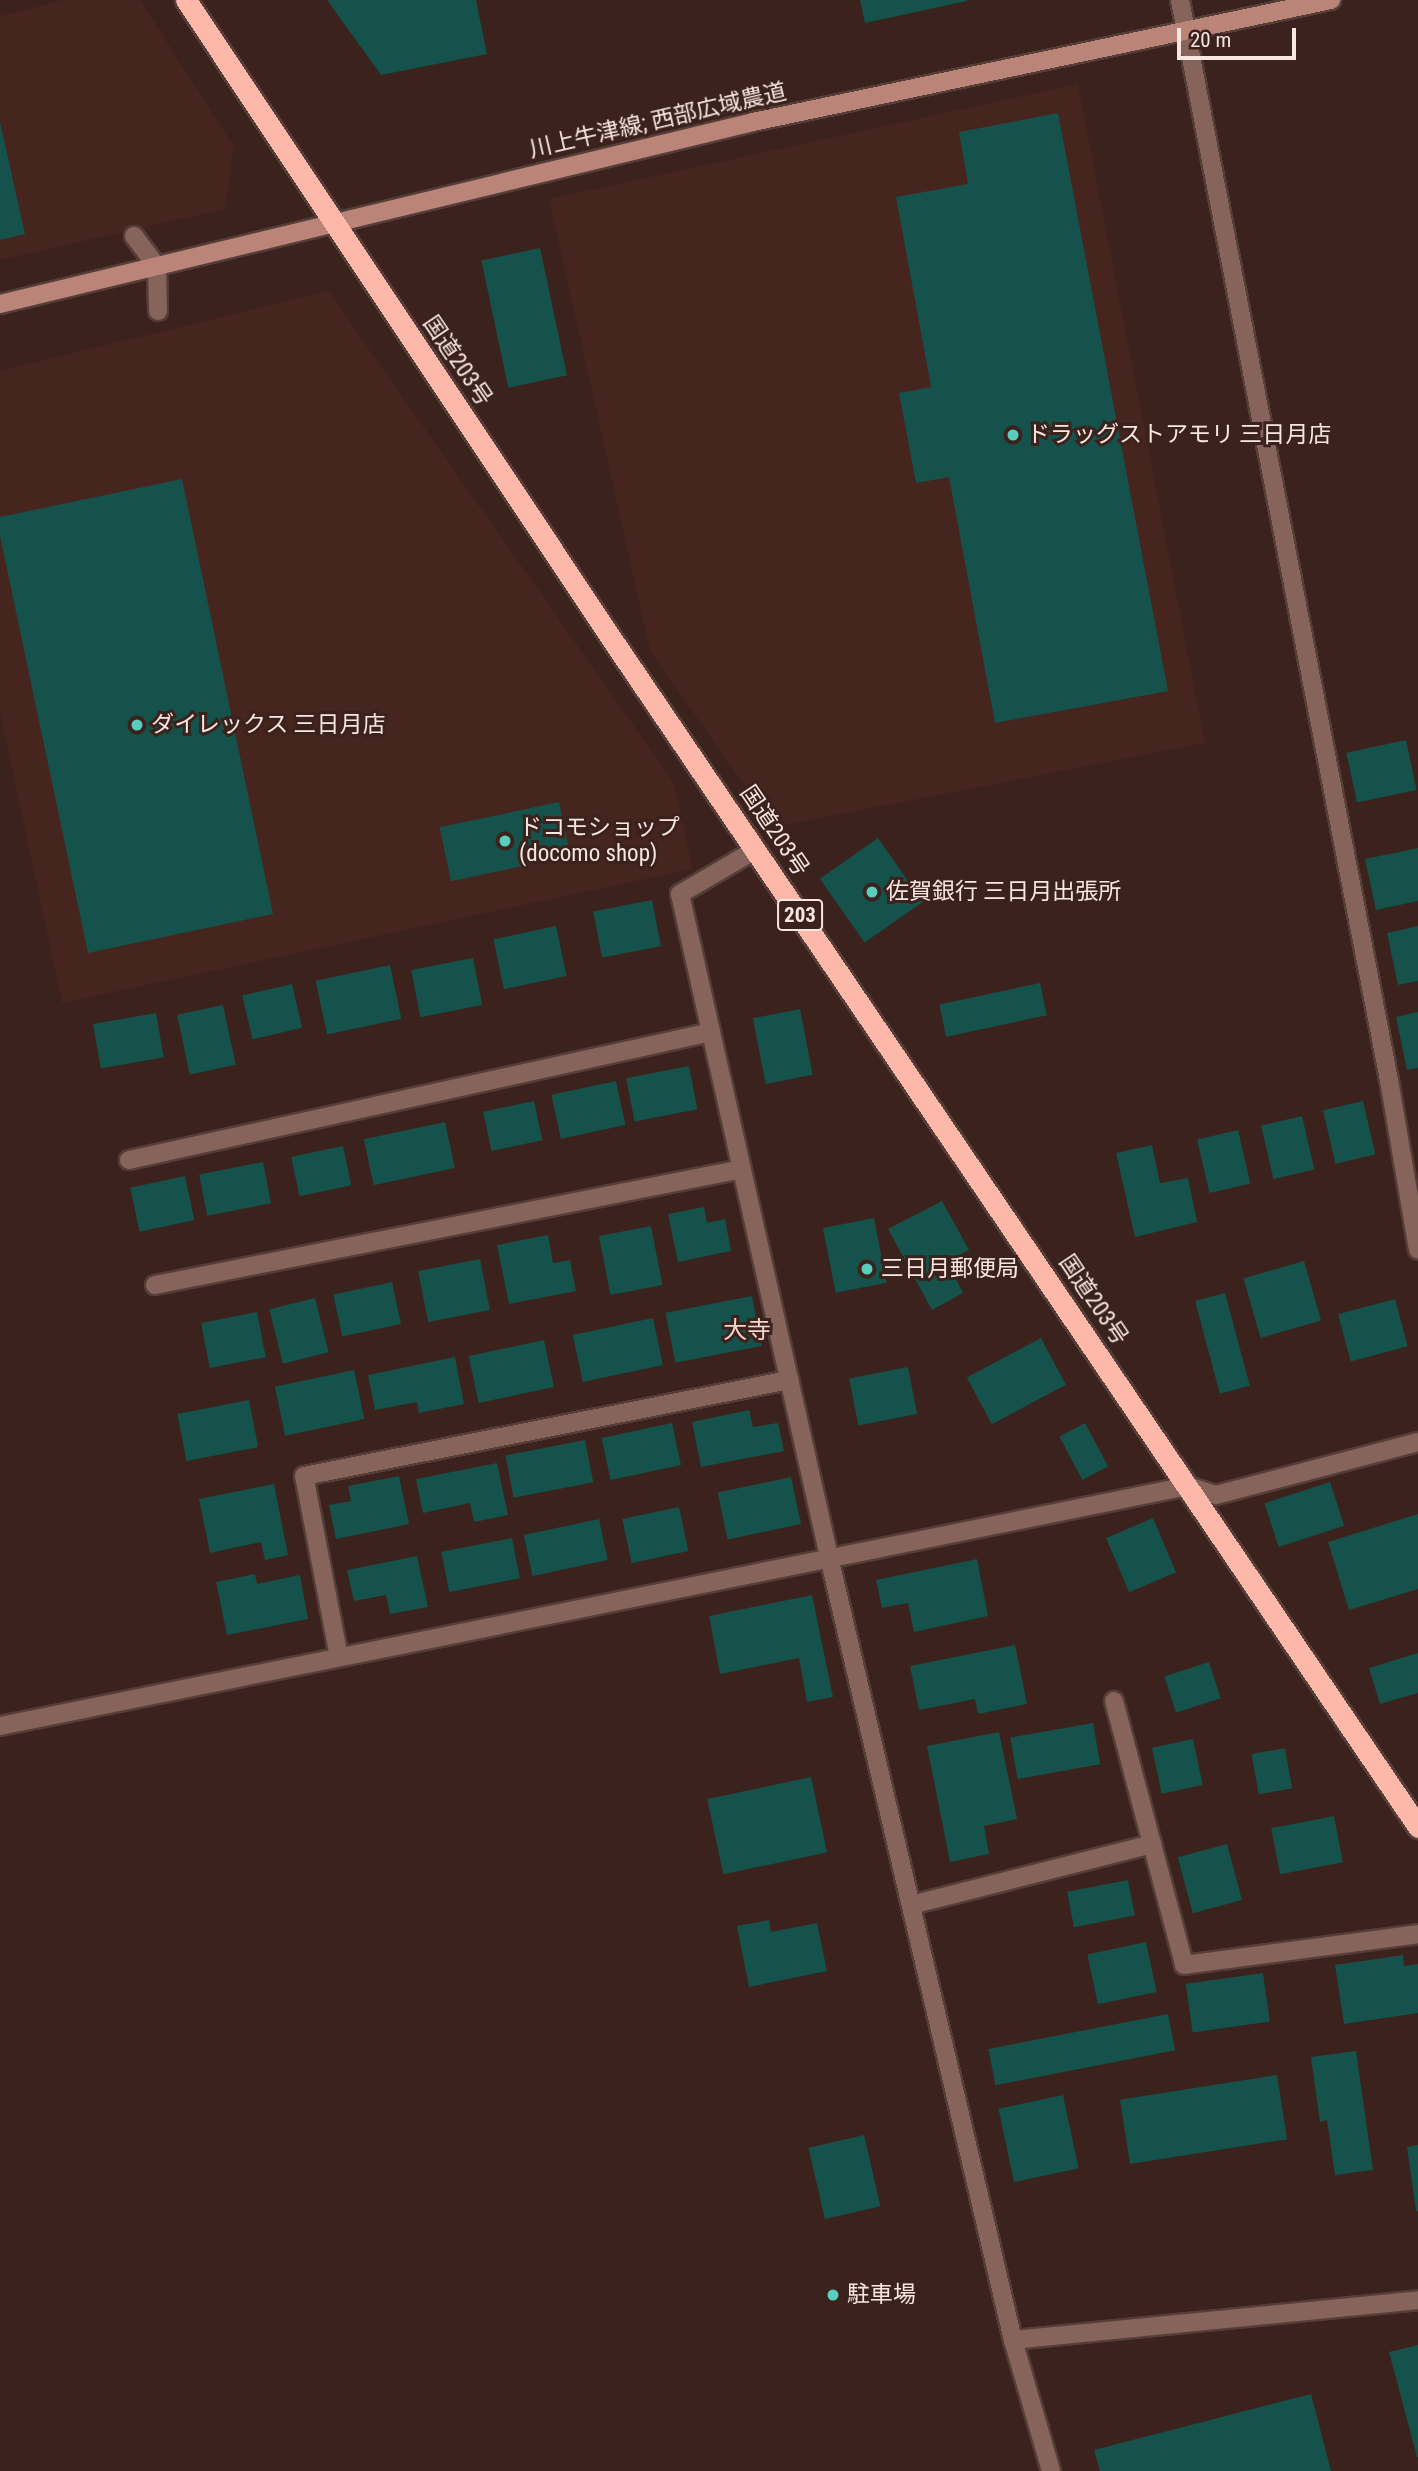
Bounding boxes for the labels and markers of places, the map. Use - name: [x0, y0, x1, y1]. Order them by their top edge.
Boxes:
- place label: ドラッグストアモリ 三日月店: [1027, 421, 1331, 449]
- marker: ドラッグストアモリ 三日月店: [1005, 427, 1021, 443]
- place label: ダイレックス 三日月店: [151, 711, 386, 739]
- marker: ダイレックス 三日月店: [129, 717, 145, 733]
- place label: ドコモショップ (docomo shop): [519, 814, 680, 868]
- marker: ドコモショップ (docomo shop): [497, 833, 513, 849]
- place label: 佐賀銀行 三日月出張所: [886, 878, 1121, 906]
- marker: 佐賀銀行 三日月出張所: [864, 884, 880, 900]
- place label: 三日月郵便局: [881, 1255, 1019, 1283]
- marker: 三日月郵便局: [859, 1261, 875, 1277]
- place label: 駐車場: [847, 2281, 916, 2309]
- marker: 駐車場: [825, 2287, 841, 2303]

